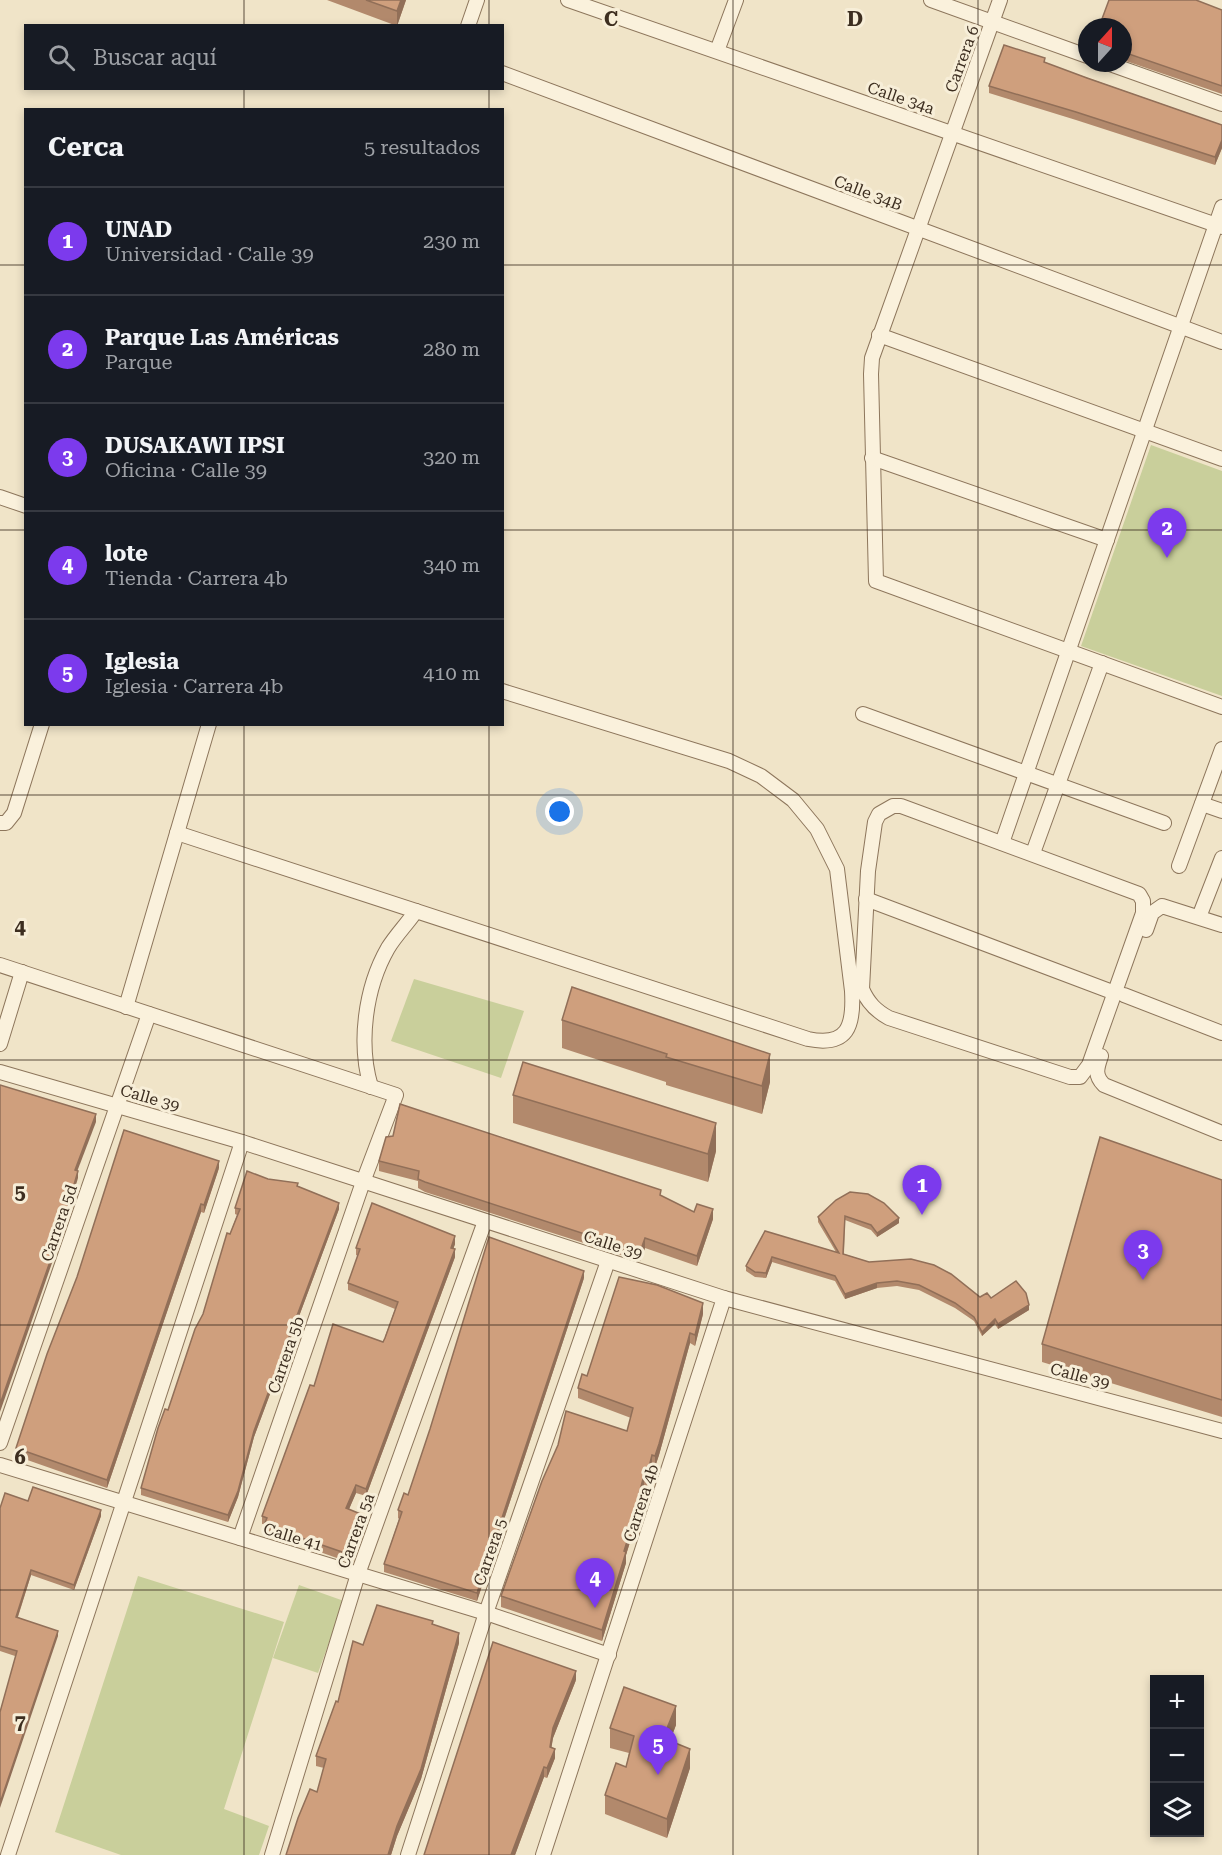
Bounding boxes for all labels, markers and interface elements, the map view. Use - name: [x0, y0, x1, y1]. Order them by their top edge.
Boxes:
- text: C: [604, 7, 618, 31]
- text: D: [847, 7, 863, 31]
- north arrow: [1078, 18, 1132, 72]
- street label: Carrera 6: [941, 23, 983, 95]
- search box: [24, 24, 504, 90]
- icon: search: [45, 41, 78, 74]
- text: Buscar aquí: [93, 45, 217, 70]
- street label: Calle 34a: [865, 78, 937, 118]
- text: Cerca: [48, 132, 124, 162]
- text: 5 resultados: [364, 135, 480, 159]
- street label: Calle 34B: [831, 171, 905, 215]
- text: UNAD: [105, 217, 172, 242]
- text: 1: [62, 229, 73, 253]
- text: 230 m: [423, 229, 480, 253]
- text: Universidad · Calle 39: [105, 242, 314, 266]
- text: Parque Las Américas: [105, 325, 339, 350]
- text: 2: [62, 337, 73, 361]
- text: 280 m: [423, 337, 480, 361]
- text: Parque: [105, 350, 172, 374]
- text: DUSAKAWI IPSI: [105, 433, 285, 458]
- text: 3: [62, 445, 73, 469]
- text: 320 m: [423, 445, 480, 469]
- text: Oficina · Calle 39: [105, 458, 267, 482]
- pin: 2: [1148, 508, 1186, 558]
- text: lote: [105, 541, 148, 566]
- text: 4: [62, 553, 73, 577]
- text: 340 m: [423, 553, 480, 577]
- text: Tienda · Carrera 4b: [105, 566, 288, 590]
- text: Iglesia: [105, 649, 179, 674]
- text: 5: [62, 661, 73, 685]
- text: 410 m: [423, 661, 480, 685]
- text: Iglesia · Carrera 4b: [105, 674, 283, 698]
- your location: [545, 797, 574, 826]
- text: 4: [14, 915, 26, 939]
- street label: Calle 39: [118, 1080, 182, 1116]
- pin: 1: [902, 1166, 942, 1215]
- text: 5: [14, 1180, 26, 1204]
- street label: Carrera 5d: [37, 1182, 81, 1264]
- street label: Calle 39: [581, 1227, 645, 1263]
- pin: 3: [1124, 1230, 1162, 1280]
- street label: Carrera 5b: [264, 1314, 308, 1396]
- street label: Calle 39: [1048, 1359, 1112, 1393]
- text: 6: [14, 1445, 26, 1469]
- street label: Carrera 4b: [620, 1462, 662, 1544]
- street label: Carrera 5a: [334, 1490, 378, 1571]
- street label: Carrera 5: [470, 1516, 510, 1588]
- street label: Calle 41: [261, 1519, 325, 1555]
- pin: 4: [576, 1558, 614, 1608]
- map controls: [1150, 1675, 1204, 1837]
- button: +: [1150, 1675, 1204, 1729]
- text: 7: [14, 1710, 26, 1734]
- pin: 5: [638, 1726, 678, 1775]
- button: −: [1150, 1729, 1204, 1783]
- button: layers: [1150, 1783, 1204, 1837]

